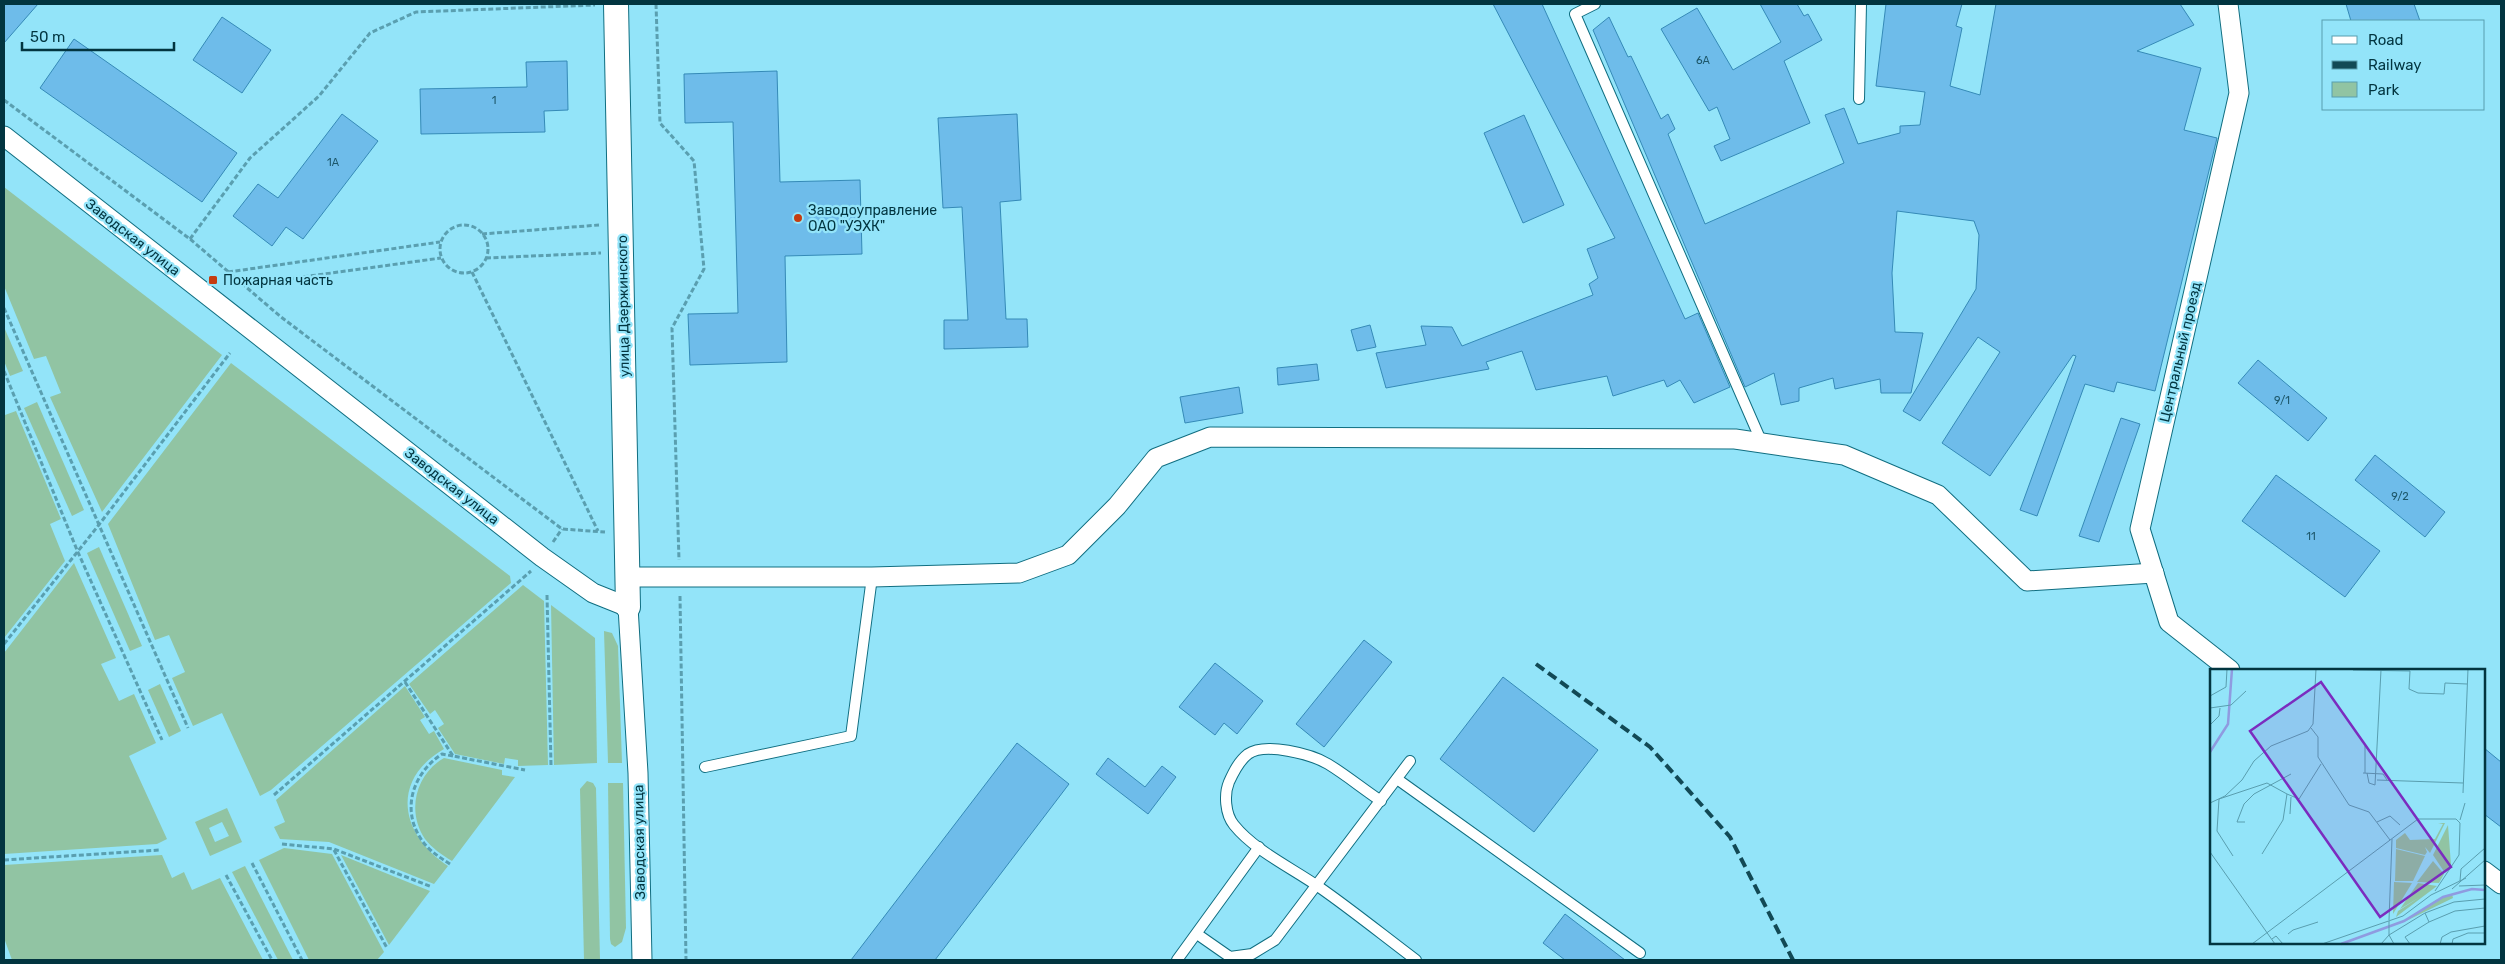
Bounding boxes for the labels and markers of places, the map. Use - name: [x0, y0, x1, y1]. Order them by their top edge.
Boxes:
- place label: Заводоуправление ОАО "УЭХК": [808, 202, 937, 235]
- marker: Заводоуправление ОАО "УЭХК": [792, 212, 804, 224]
- place label: Пожарная часть: [223, 272, 333, 289]
- marker: Пожарная часть: [207, 274, 219, 286]

